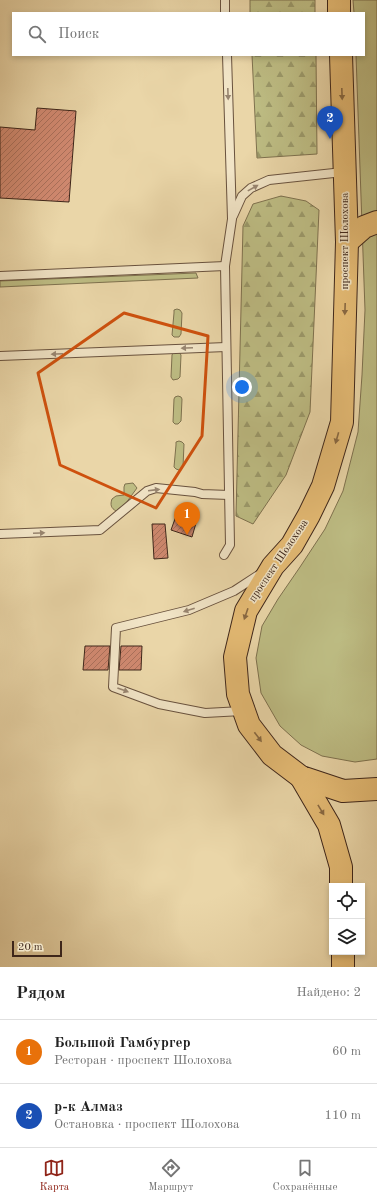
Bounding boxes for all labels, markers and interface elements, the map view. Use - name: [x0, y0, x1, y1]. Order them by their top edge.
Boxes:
- search box: [12, 12, 365, 56]
- icon: search: [26, 23, 48, 45]
- text: Поиск: [58, 27, 99, 42]
- one-way arrow: [225, 88, 231, 101]
- one-way arrow: [339, 88, 345, 101]
- pin: 2: [317, 106, 343, 139]
- one-way arrow: [247, 184, 259, 191]
- street label: проспект Шолохова: [340, 192, 351, 289]
- one-way arrow: [342, 303, 348, 316]
- one-way arrow: [180, 345, 193, 351]
- one-way arrow: [51, 350, 63, 357]
- your location: [232, 377, 252, 397]
- one-way arrow: [334, 432, 340, 444]
- one-way arrow: [148, 486, 161, 493]
- pin: 1: [174, 502, 200, 535]
- street label: проспект Шолохова: [247, 517, 311, 604]
- one-way arrow: [33, 529, 45, 536]
- one-way arrow: [182, 607, 194, 613]
- one-way arrow: [243, 608, 249, 620]
- one-way arrow: [117, 688, 129, 694]
- one-way arrow: [254, 731, 262, 742]
- one-way arrow: [317, 804, 324, 816]
- map controls: [329, 883, 365, 955]
- button: locate: [329, 883, 365, 919]
- button: layers: [329, 919, 365, 955]
- scale bar: [12, 939, 62, 958]
- text: 20 m: [18, 942, 43, 953]
- text: Рядом: [16, 985, 65, 1002]
- text: Найдено: 2: [297, 986, 361, 999]
- text: Большой Гамбургер: [54, 1036, 191, 1051]
- text: 1: [25, 1045, 33, 1058]
- text: 60 m: [332, 1045, 361, 1058]
- text: Ресторан · проспект Шолохова: [54, 1054, 232, 1067]
- text: р-к Алмаз: [54, 1100, 123, 1115]
- text: 2: [25, 1109, 33, 1122]
- text: 110 m: [324, 1109, 361, 1122]
- text: Остановка · проспект Шолохова: [54, 1118, 239, 1131]
- tab: Карта: [40, 1157, 69, 1195]
- tab: Маршрут: [148, 1157, 194, 1195]
- tab: Сохранённые: [273, 1157, 337, 1195]

